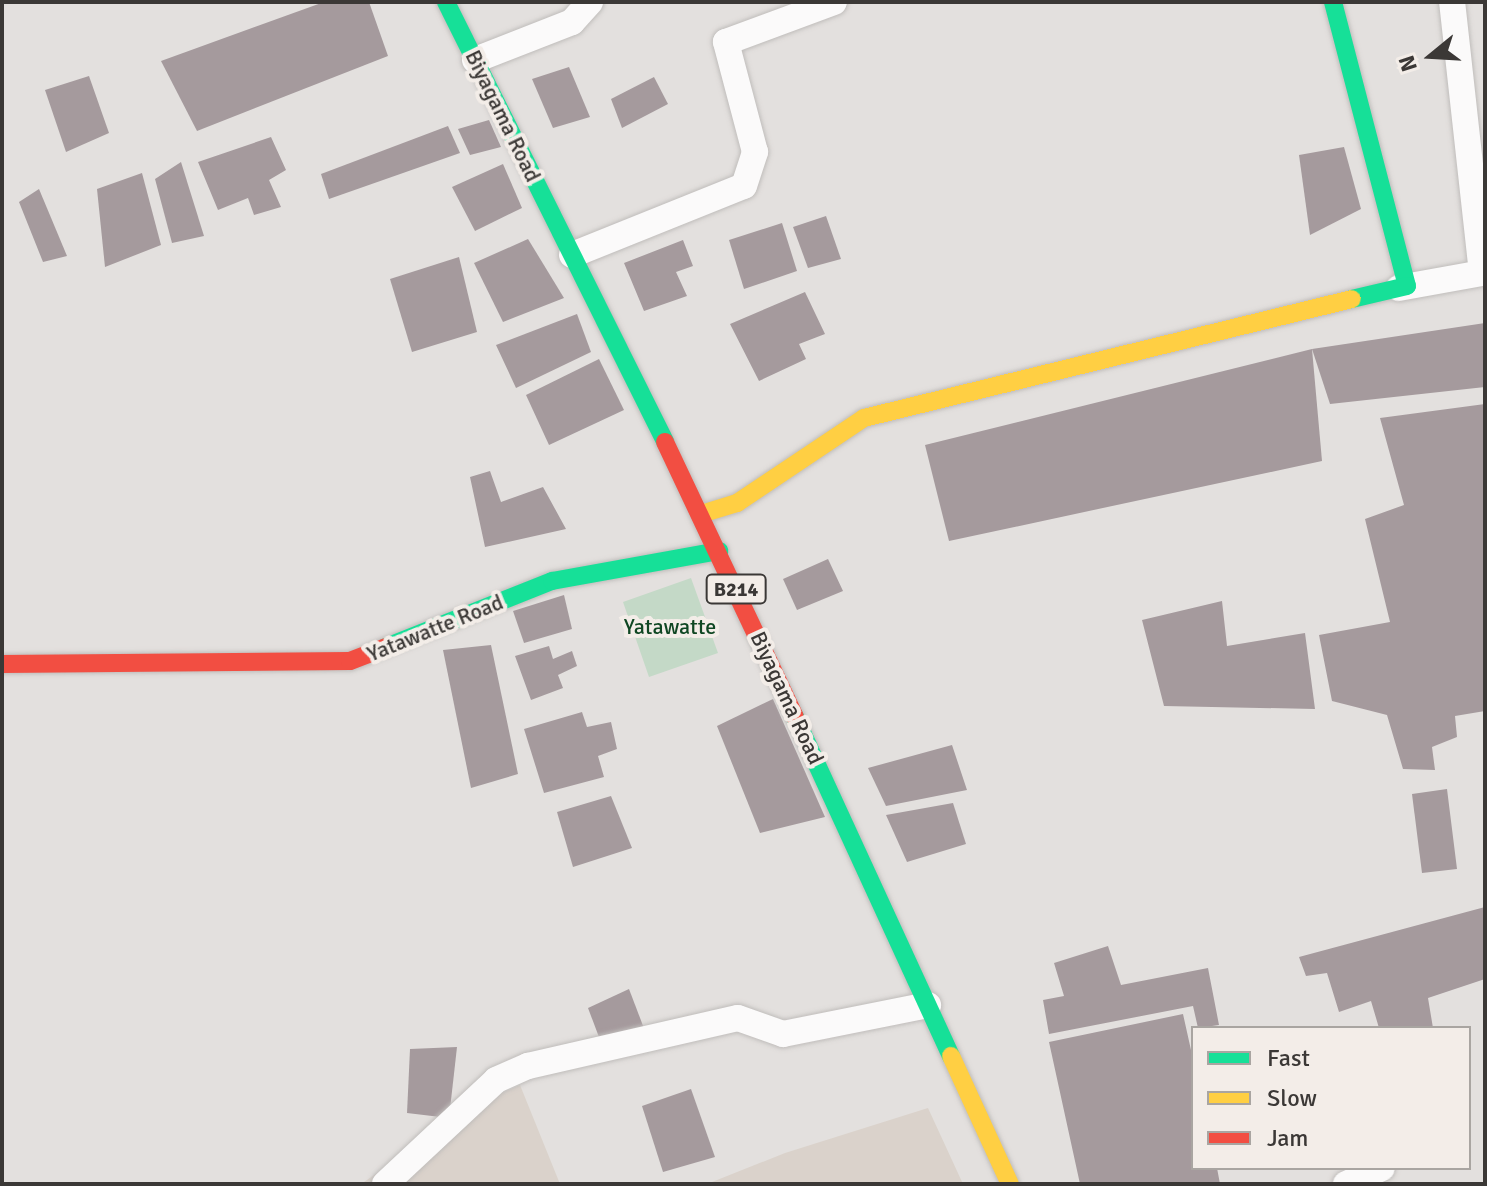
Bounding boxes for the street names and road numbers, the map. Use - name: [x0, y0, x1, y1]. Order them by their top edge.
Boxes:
- street label: Biyagama Road: [460, 46, 546, 186]
- road number: B214: [704, 573, 768, 605]
- street label: Yatawatte Road: [363, 589, 507, 667]
- street label: Biyagama Road: [745, 627, 829, 769]

